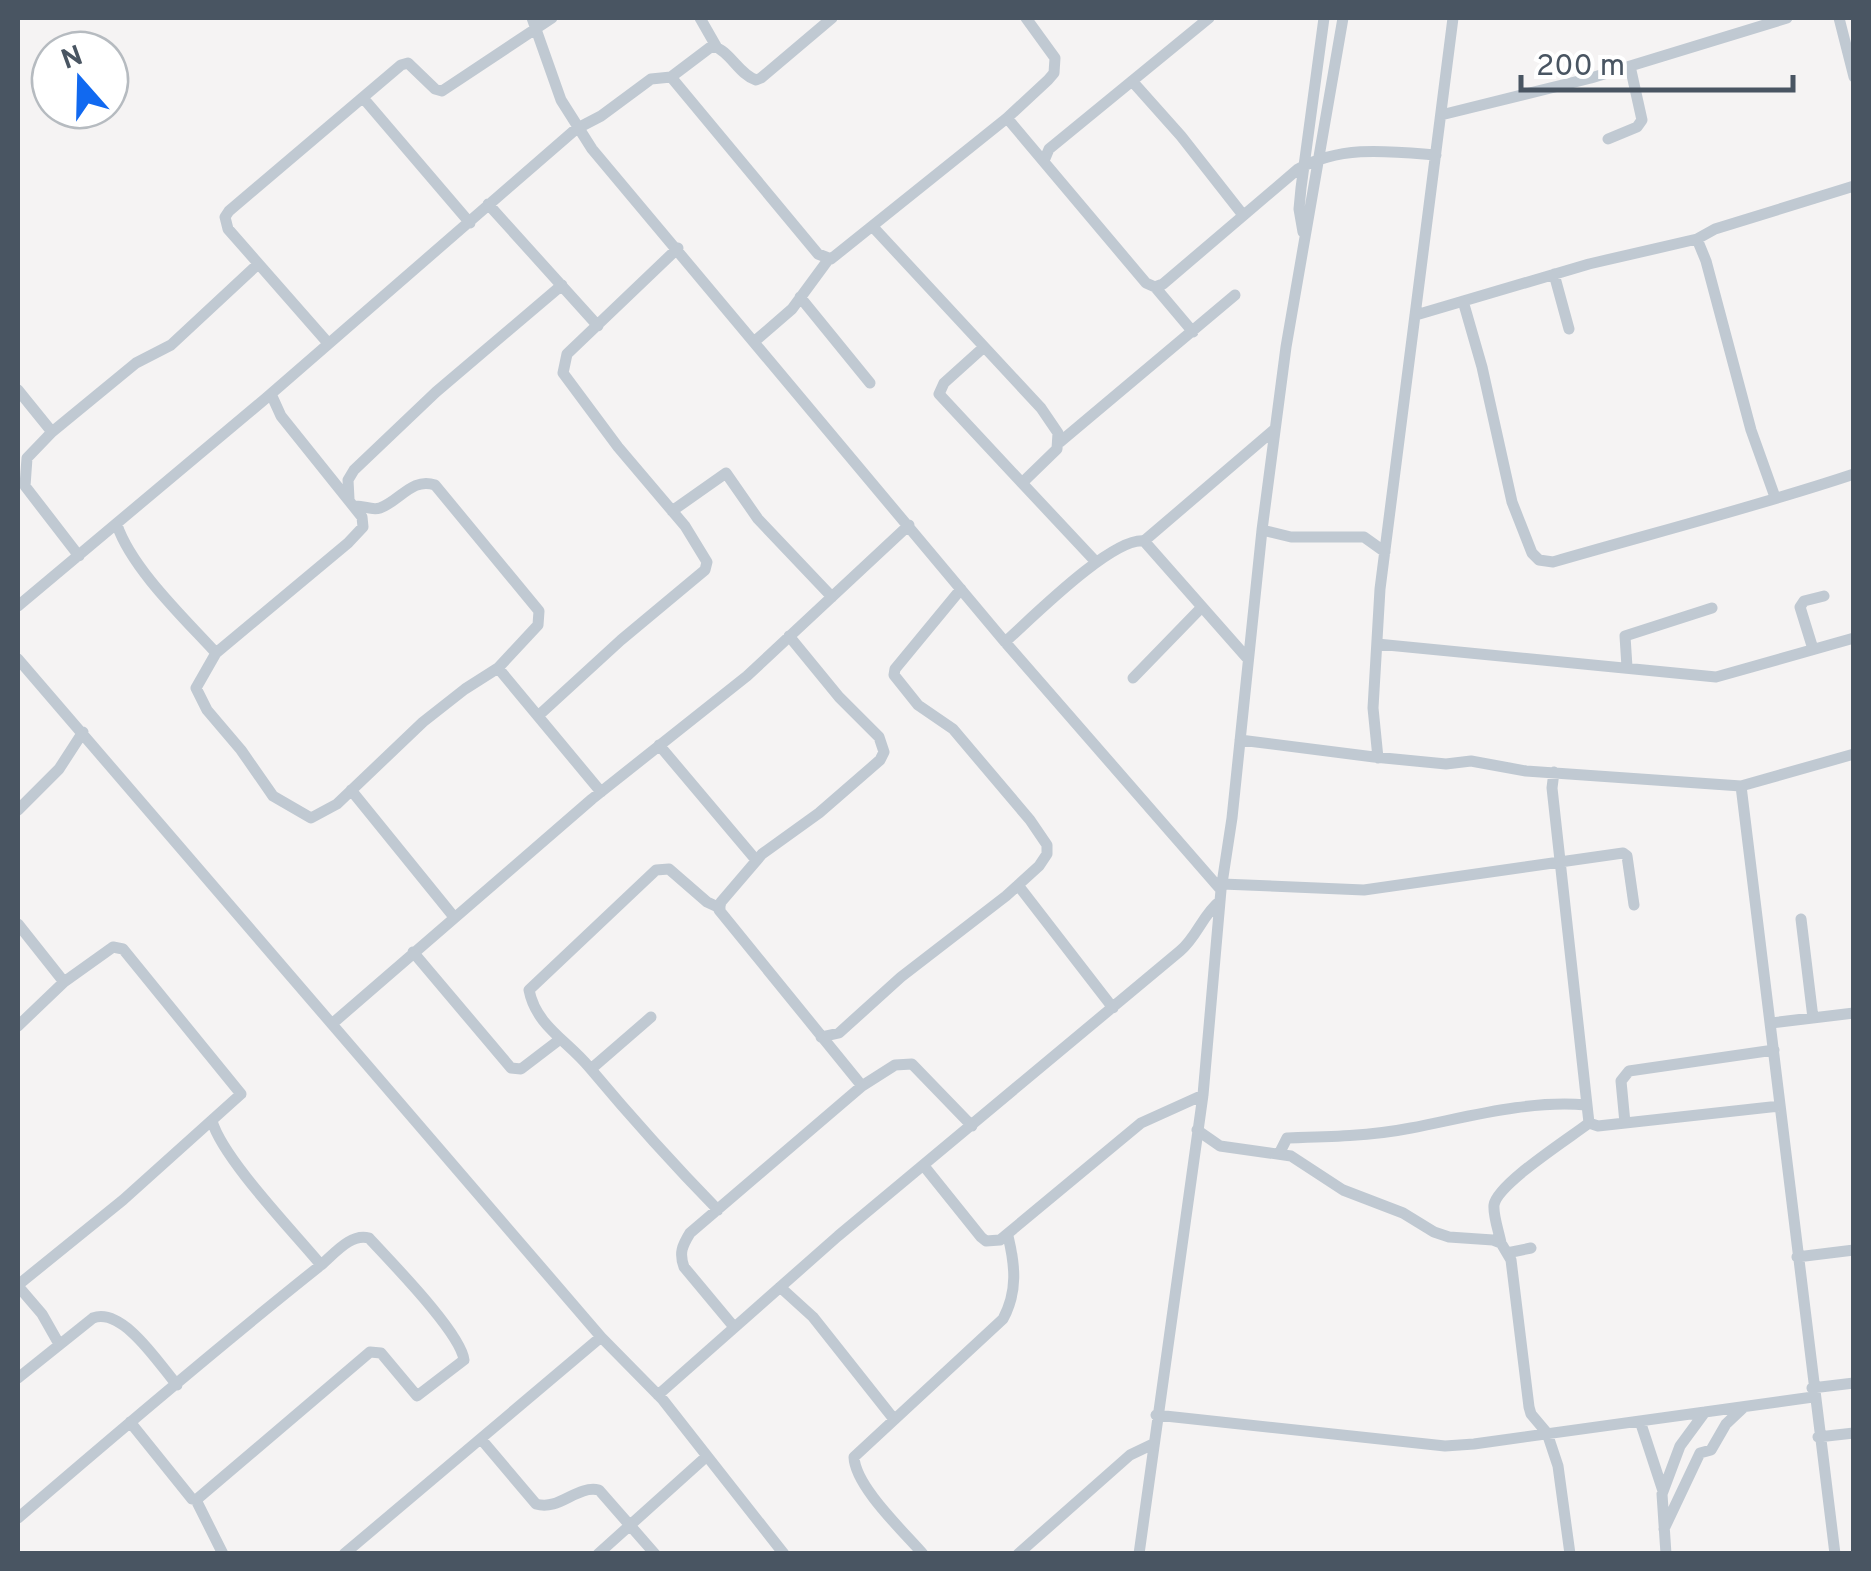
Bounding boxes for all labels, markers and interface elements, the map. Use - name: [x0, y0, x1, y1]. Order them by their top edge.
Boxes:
- north arrow: [30, 30, 130, 130]
- scale bar: [1521, 30, 1794, 92]
- text: N: [57, 39, 88, 80]
- text: 200 m: [1536, 49, 1625, 86]

